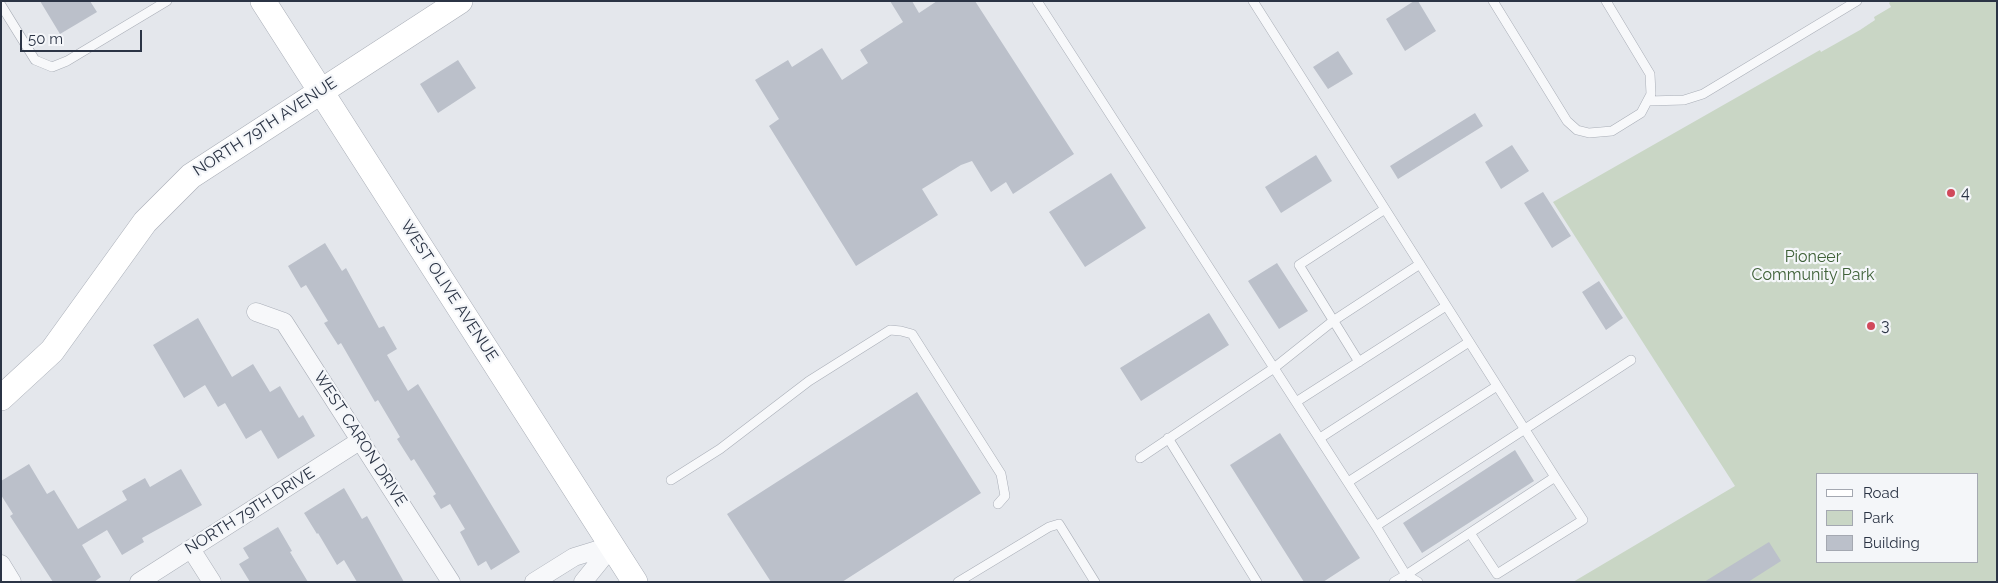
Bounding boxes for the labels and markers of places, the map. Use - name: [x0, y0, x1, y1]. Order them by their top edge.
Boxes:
- place label: 4: [1961, 183, 1970, 203]
- marker: 4: [1945, 187, 1957, 199]
- place label: 3: [1881, 316, 1890, 336]
- marker: 3: [1865, 320, 1877, 332]

